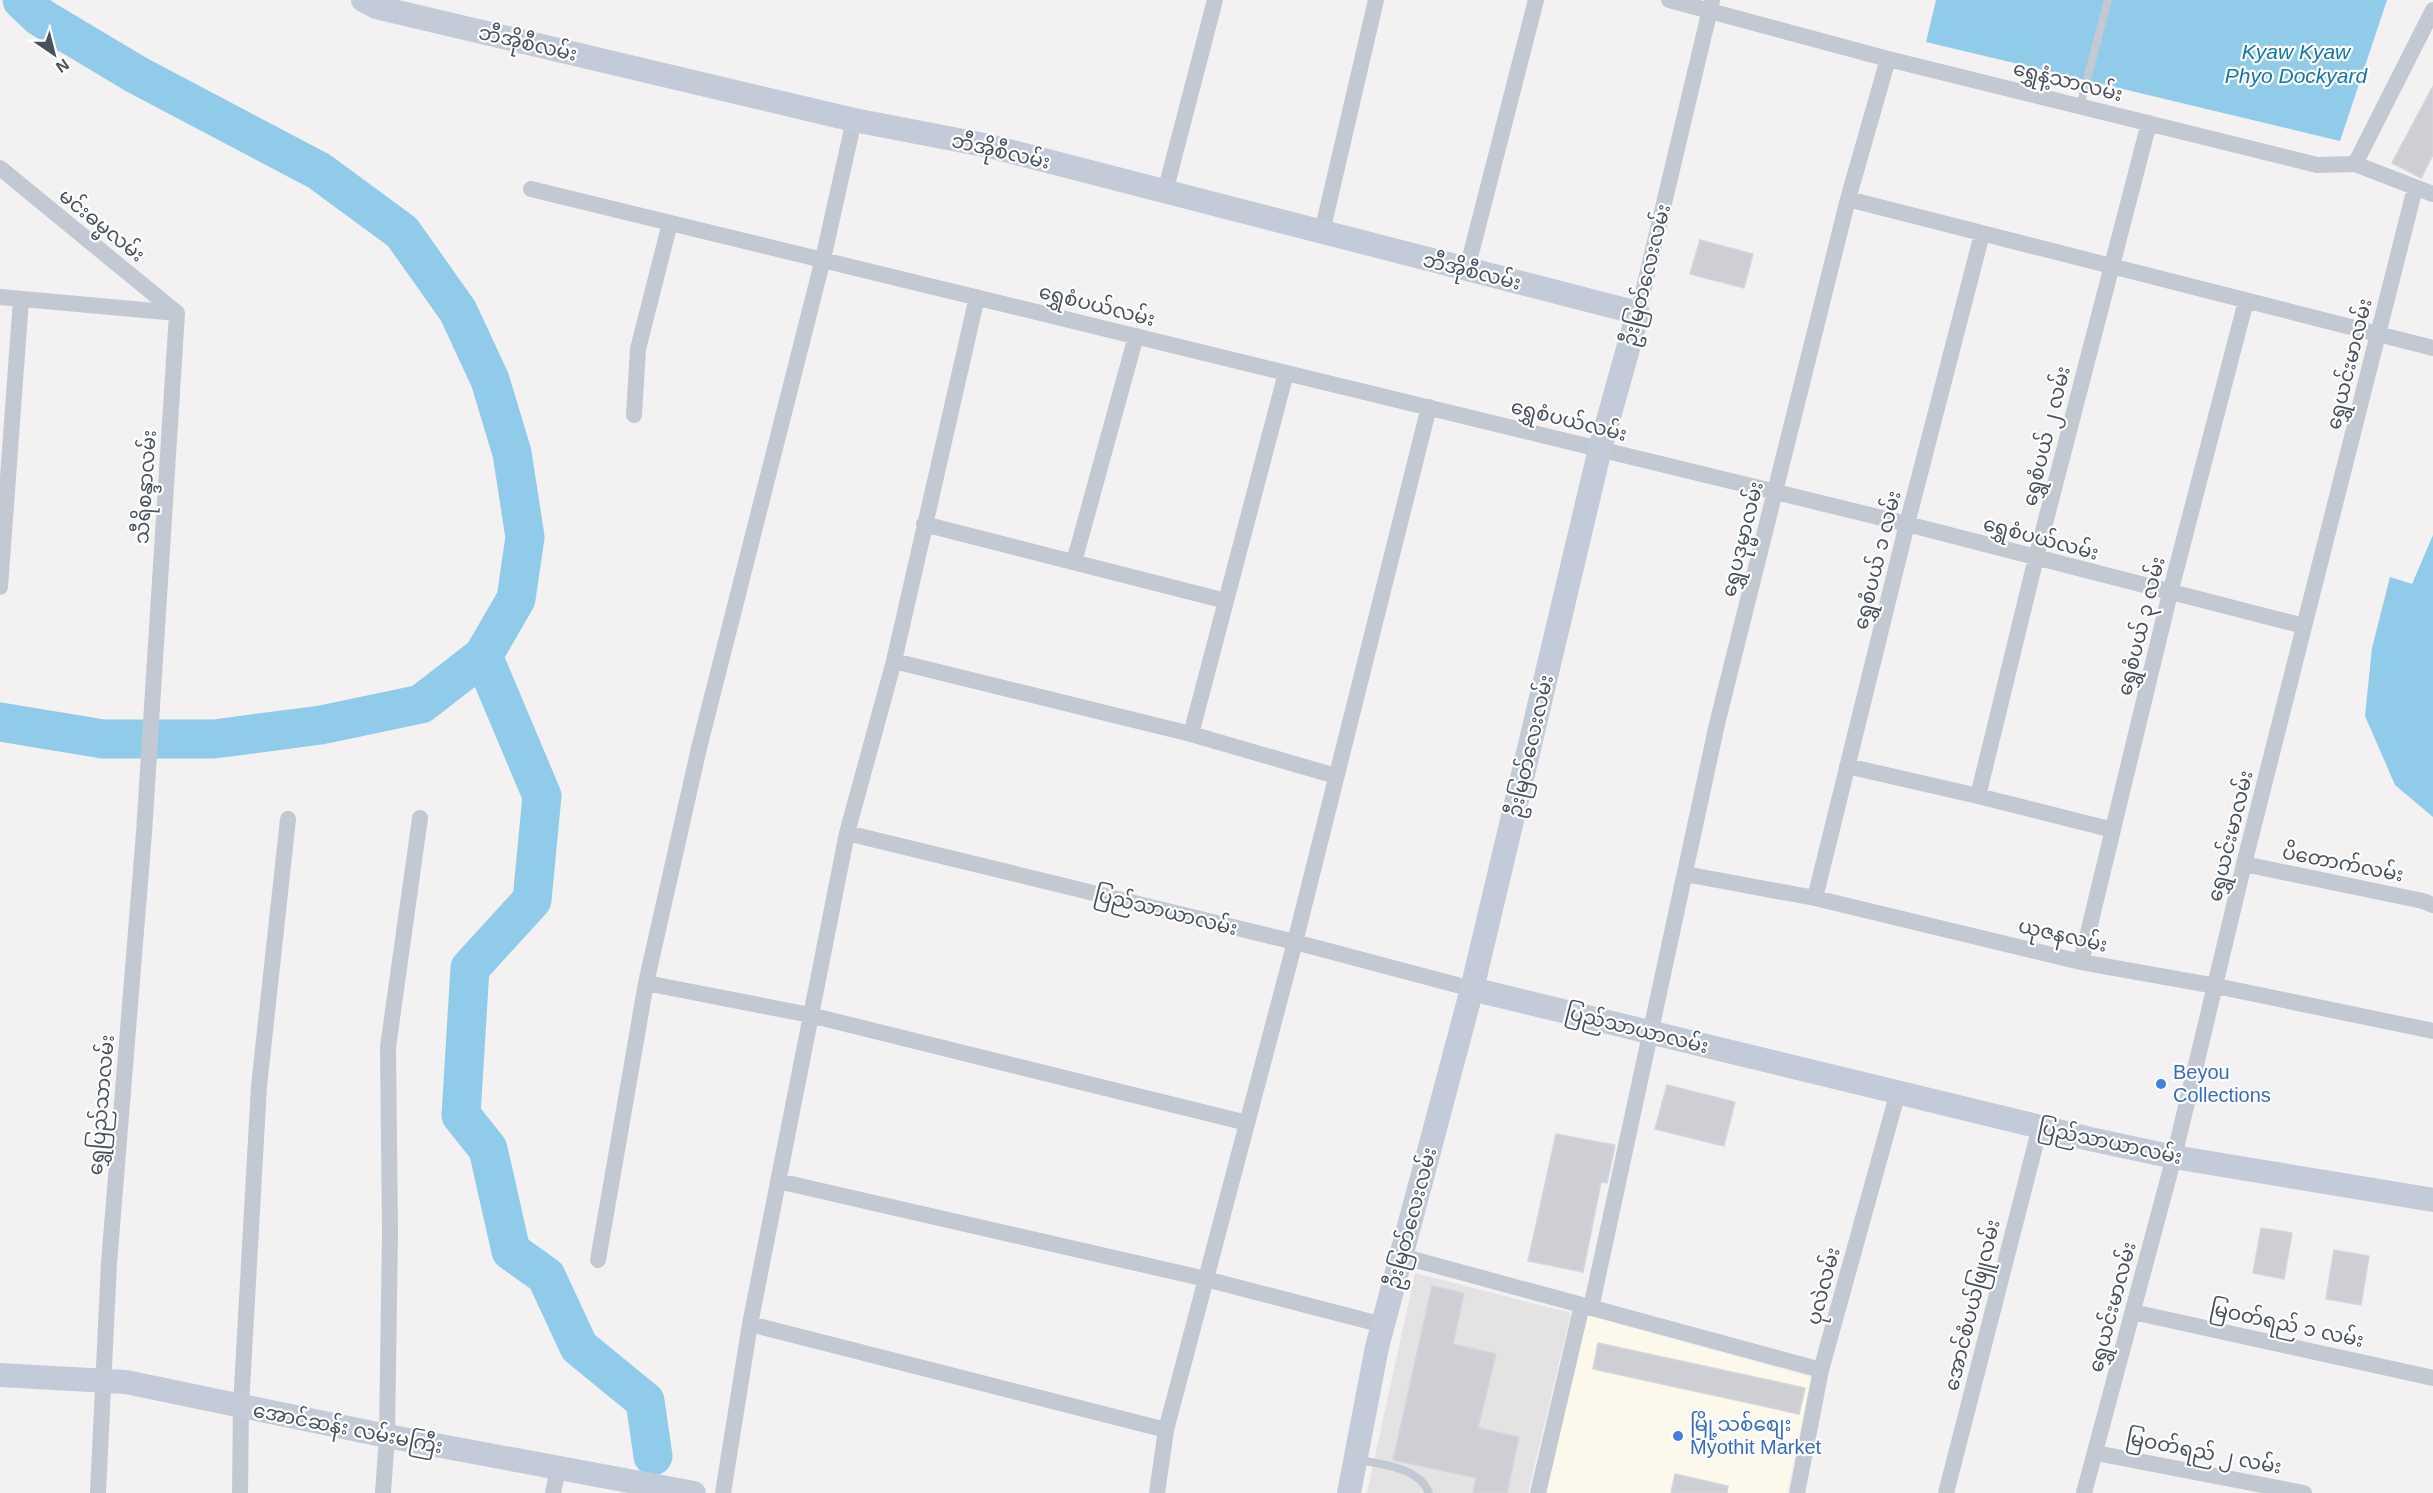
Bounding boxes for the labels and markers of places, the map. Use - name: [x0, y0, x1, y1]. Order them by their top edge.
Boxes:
- place label: Beyou Collections: [2173, 1061, 2271, 1106]
- marker: Beyou Collections: [2154, 1077, 2168, 1091]
- place label: မြို့သစ်စျေး Myothit Market: [1690, 1410, 1822, 1458]
- marker: မြို့သစ်စျေး Myothit Market: [1671, 1429, 1685, 1443]

